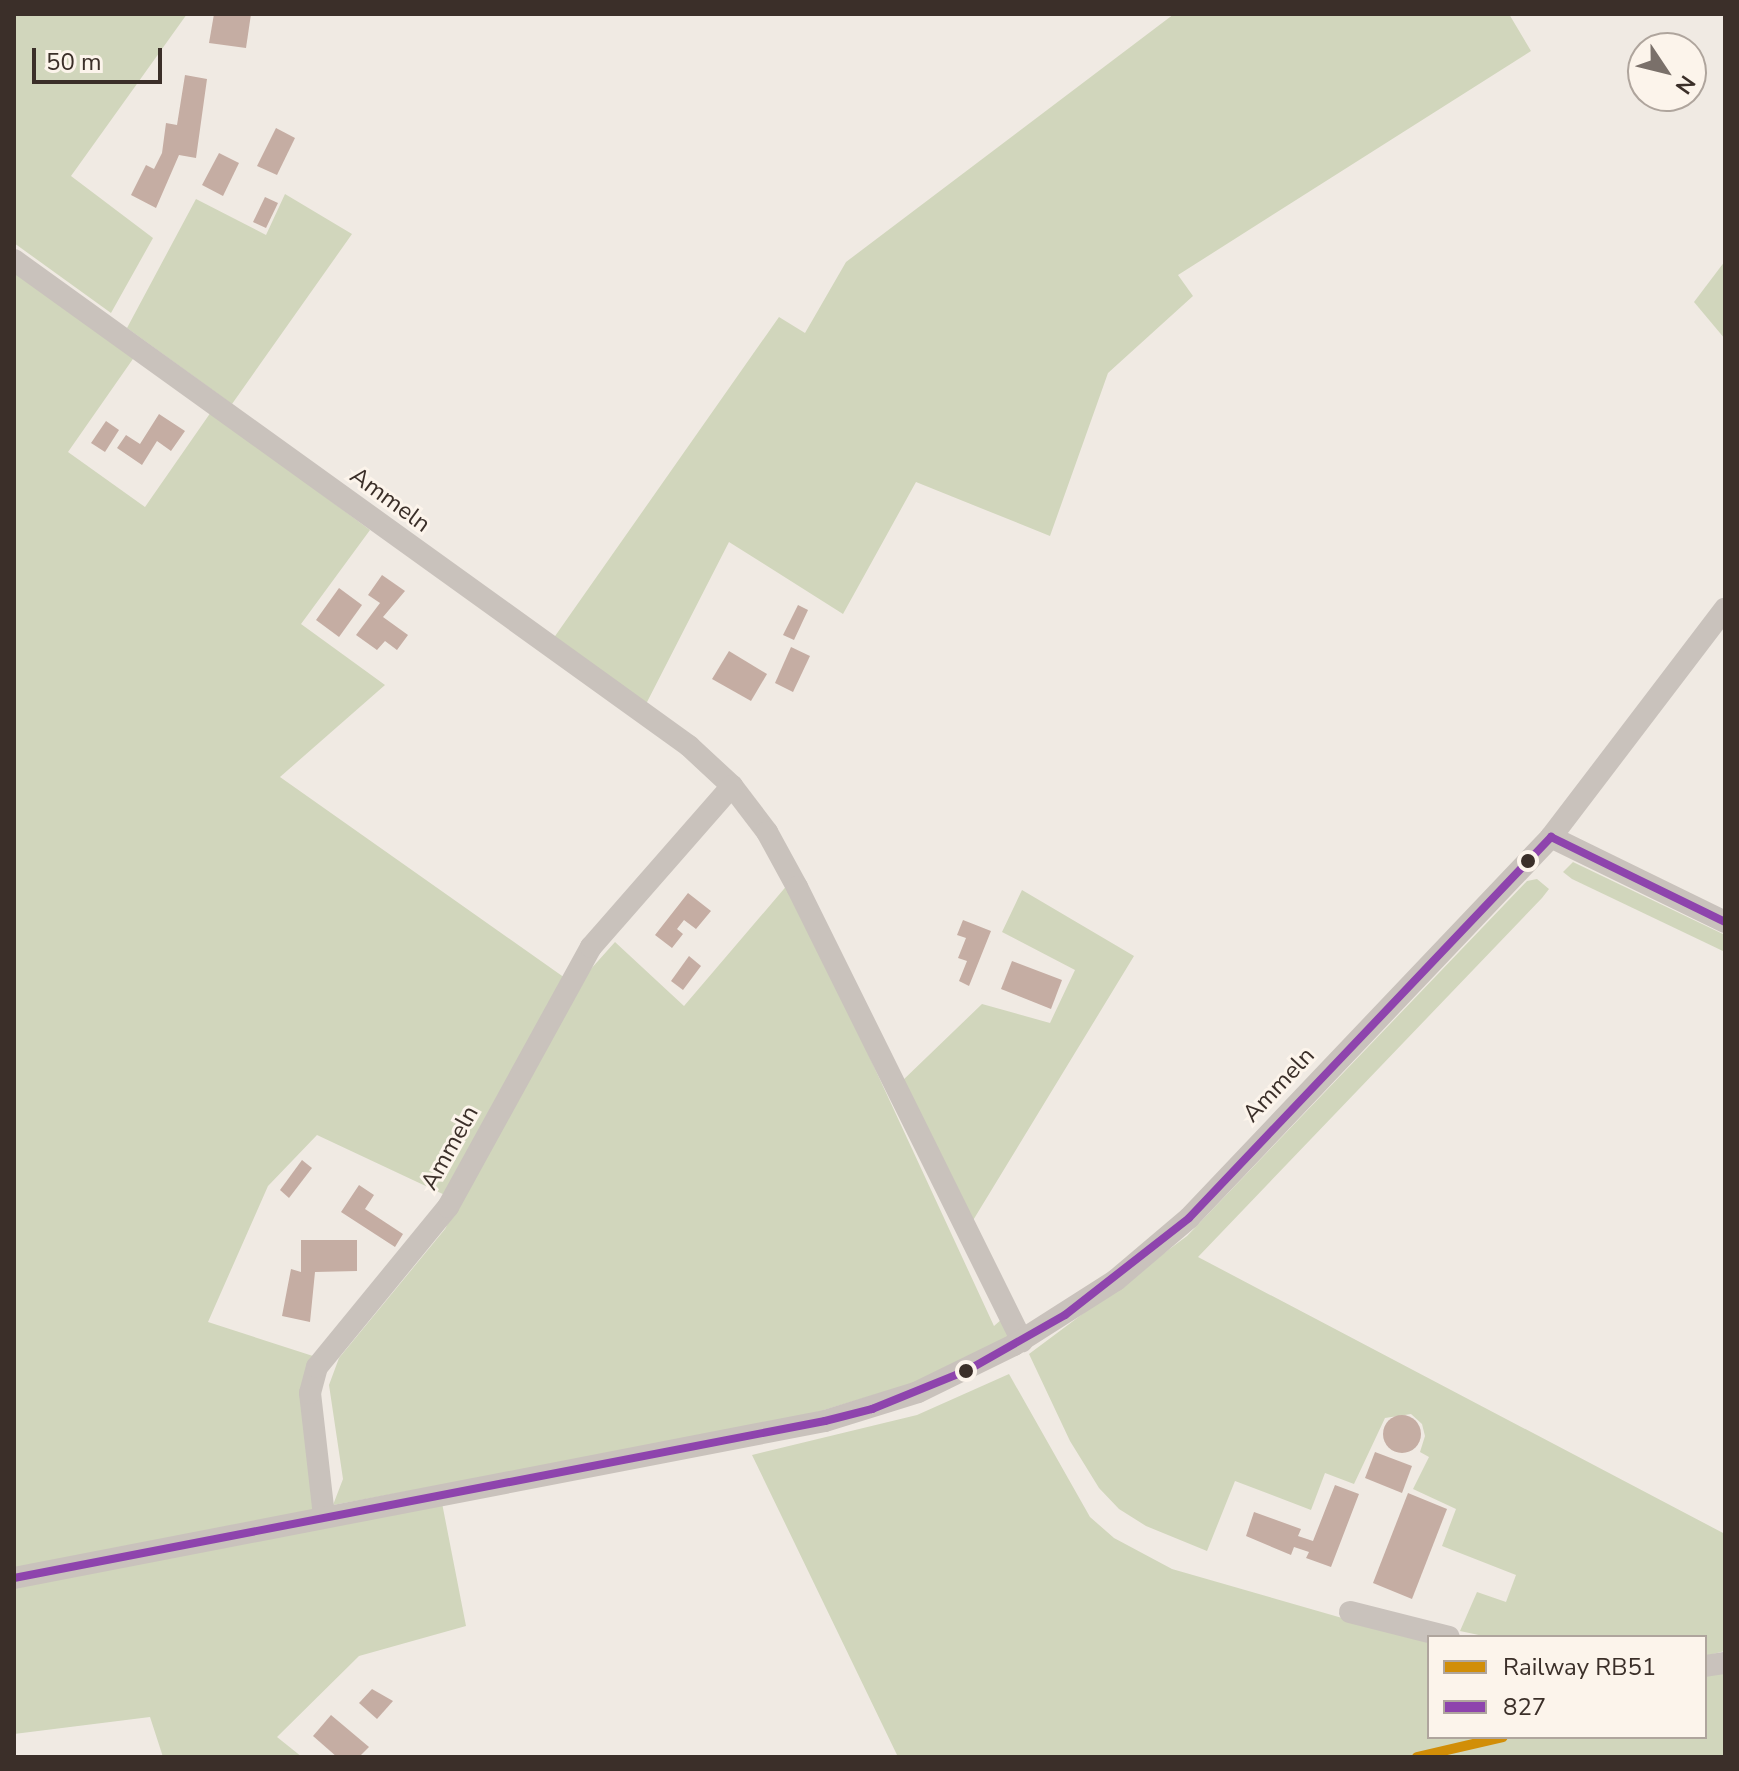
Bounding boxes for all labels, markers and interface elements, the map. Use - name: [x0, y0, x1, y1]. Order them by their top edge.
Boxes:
- scale bar: [36, 32, 166, 82]
- north arrow: [1627, 32, 1707, 112]
- text: 50 m: [46, 46, 102, 78]
- text: N: [1668, 69, 1702, 100]
- street label: Ammeln: [344, 461, 436, 539]
- unlabelled marker: [1520, 853, 1536, 869]
- street label: Ammeln: [1237, 1042, 1321, 1128]
- street label: Ammeln: [415, 1101, 485, 1195]
- unlabelled marker: [958, 1363, 974, 1379]
- legend: [1427, 1635, 1707, 1739]
- text: Railway RB51: [1503, 1651, 1656, 1683]
- text: 827: [1503, 1691, 1546, 1723]

